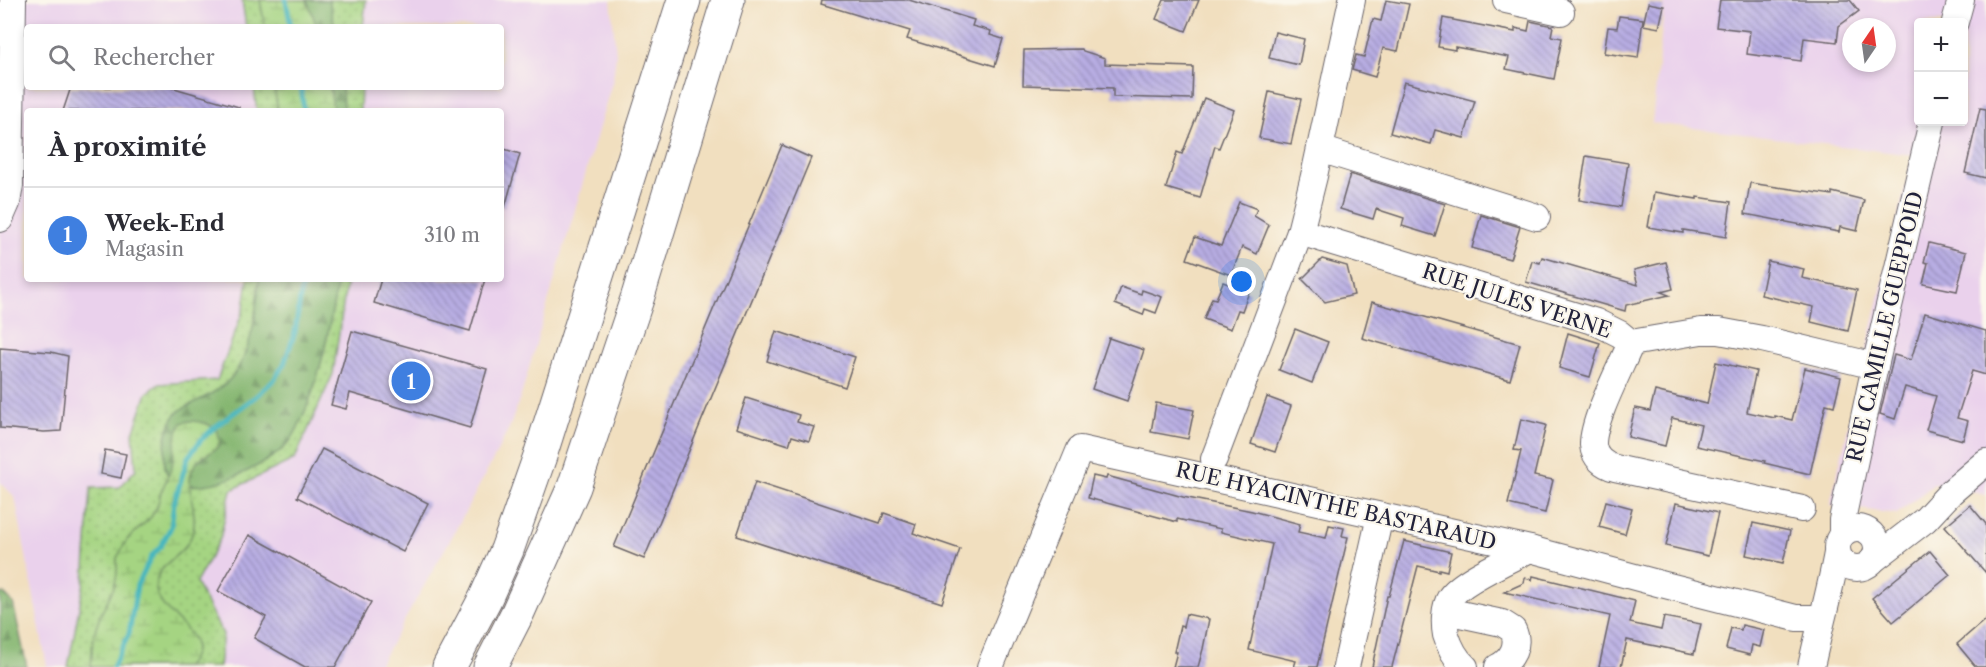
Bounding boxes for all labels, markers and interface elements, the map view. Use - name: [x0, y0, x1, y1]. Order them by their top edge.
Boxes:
- north arrow: [1842, 18, 1896, 72]
- map controls: [1914, 18, 1968, 126]
- button: +: [1914, 18, 1968, 72]
- search box: [24, 24, 504, 90]
- icon: search: [45, 41, 78, 74]
- text: Rechercher: [93, 44, 215, 71]
- button: −: [1914, 72, 1968, 126]
- text: À proximité: [48, 131, 207, 163]
- street label: RUE CAMILLE GUEPPOID: [1841, 189, 1928, 465]
- text: Week-End: [105, 210, 225, 237]
- text: 1: [63, 223, 72, 247]
- text: 310 m: [424, 223, 480, 247]
- text: Magasin: [105, 237, 184, 261]
- street label: RUE JULES VERNE: [1419, 258, 1615, 343]
- your location: [1227, 267, 1256, 296]
- pin: 1: [392, 358, 430, 404]
- street label: RUE HYACINTHE BASTARAUD: [1173, 456, 1499, 555]

